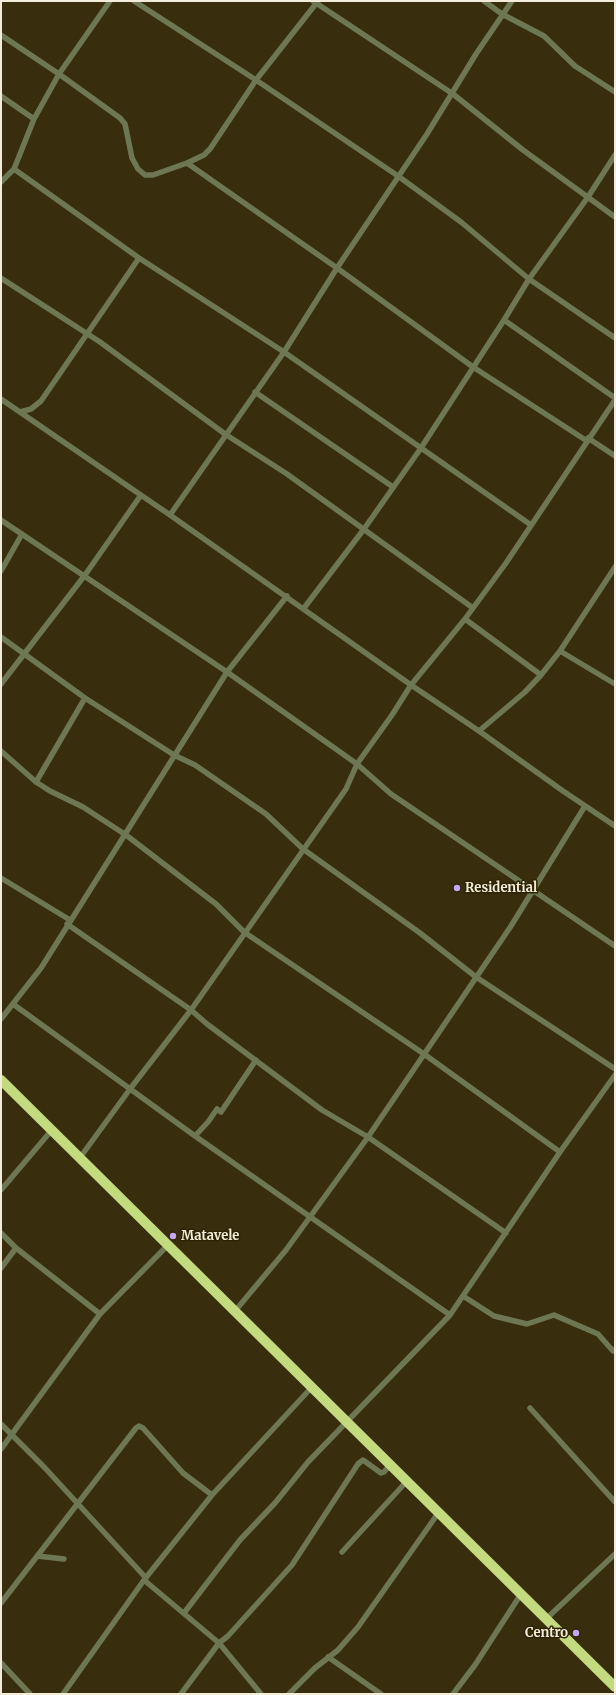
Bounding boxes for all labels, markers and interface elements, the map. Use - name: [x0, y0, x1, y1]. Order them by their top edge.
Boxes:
- place label: Residential: [465, 880, 537, 896]
- marker: Residential: [452, 883, 462, 893]
- place label: Matavele: [181, 1228, 239, 1244]
- marker: Matavele: [168, 1231, 178, 1241]
- place label: Centro: [525, 1625, 568, 1641]
- marker: Centro: [571, 1628, 581, 1638]

